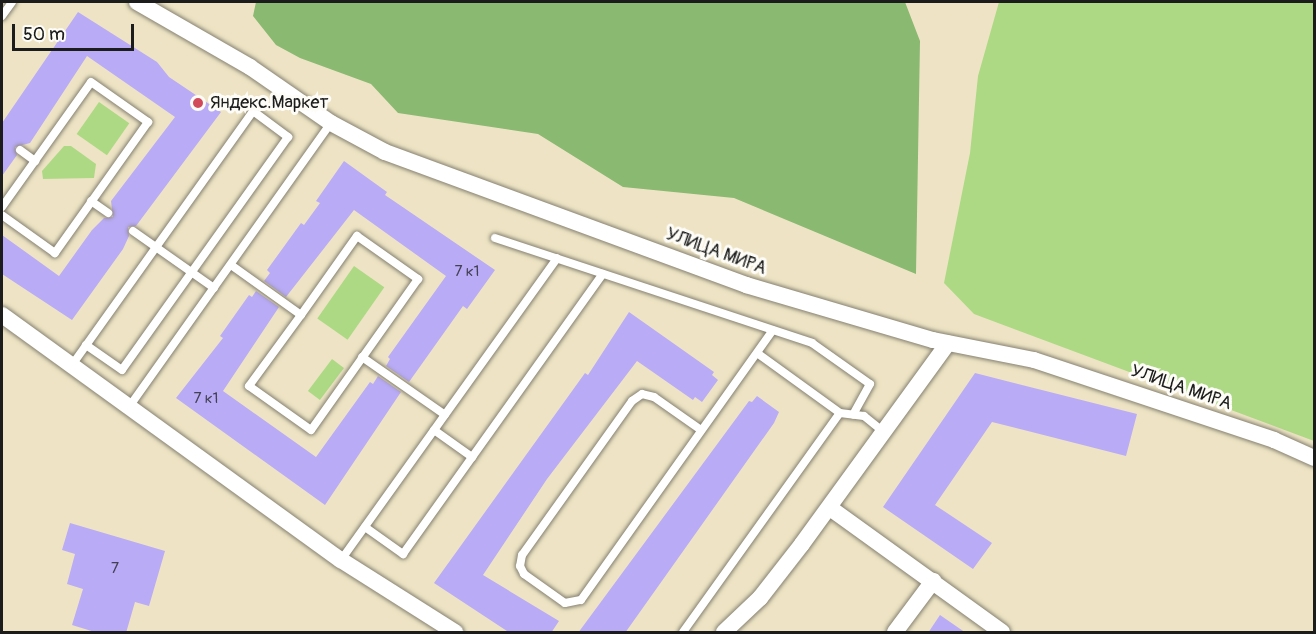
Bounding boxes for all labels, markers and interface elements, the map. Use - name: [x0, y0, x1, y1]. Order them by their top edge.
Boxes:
- scale bar: [15, 12, 136, 50]
- text: 50 m: [23, 23, 65, 46]
- place label: Яндекс.Маркет: [210, 92, 328, 114]
- marker: Яндекс.Маркет: [191, 96, 205, 110]
- street label: УЛИЦА МИРА: [663, 224, 769, 280]
- house number: 7 к1: [455, 263, 479, 281]
- street label: УЛИЦА МИРА: [1128, 361, 1234, 415]
- house number: 7 к1: [194, 390, 218, 408]
- house number: 7: [111, 560, 119, 578]

